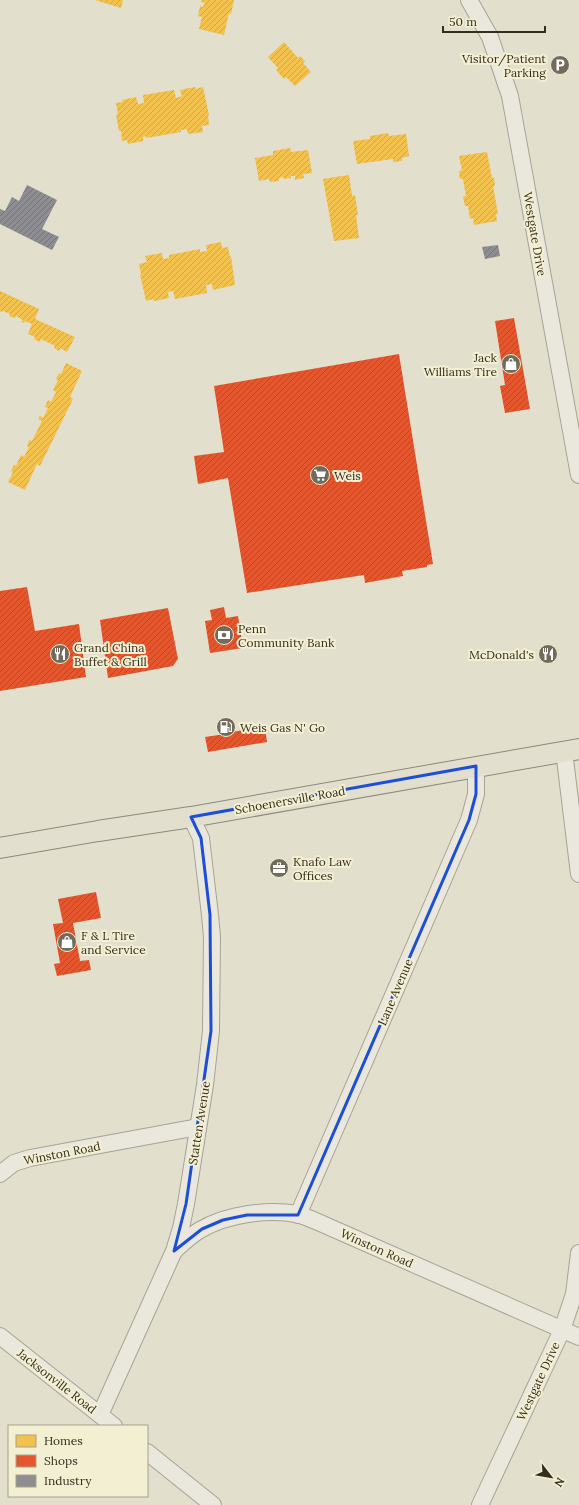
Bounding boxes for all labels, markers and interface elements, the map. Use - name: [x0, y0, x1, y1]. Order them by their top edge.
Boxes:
- scale bar: [443, 8, 545, 34]
- text: 50 m: [449, 14, 477, 29]
- place label: Visitor/Patient Parking: [461, 51, 546, 80]
- parking icon: Visitor/Patient Parking: [549, 54, 571, 76]
- street label: Westgate Drive: [520, 191, 550, 278]
- place label: Jack Williams Tire: [424, 350, 498, 379]
- shop icon: Jack Williams Tire: [500, 353, 522, 375]
- supermarket icon: Weis: [309, 464, 331, 486]
- place label: Weis: [334, 468, 361, 483]
- place label: Penn Community Bank: [238, 621, 335, 650]
- bank icon: Penn Community Bank: [213, 624, 235, 646]
- place label: Grand China Buffet & Grill: [74, 640, 147, 669]
- restaurant icon: Grand China Buffet & Grill: [49, 643, 71, 665]
- restaurant icon: McDonald's: [537, 643, 559, 665]
- place label: McDonald's: [469, 647, 534, 662]
- fuel station icon: Weis Gas N' Go: [215, 716, 237, 738]
- place label: Weis Gas N' Go: [240, 720, 325, 735]
- street label: Schoenersville Road: [234, 783, 346, 817]
- place label: Knafo Law Offices: [293, 854, 352, 883]
- office icon: Knafo Law Offices: [268, 857, 290, 879]
- place label: F & L Tire and Service: [81, 928, 146, 957]
- shop icon: F & L Tire and Service: [56, 931, 78, 953]
- street label: Lane Avenue: [374, 956, 416, 1028]
- street label: Statten Avenue: [185, 1080, 213, 1166]
- street label: Winston Road: [22, 1138, 102, 1168]
- street label: Winston Road: [338, 1225, 416, 1271]
- street label: Westgate Drive: [513, 1339, 563, 1423]
- street label: Jacksonville Road: [14, 1345, 100, 1417]
- legend: [8, 1425, 148, 1497]
- text: Homes: [44, 1433, 83, 1448]
- text: Shops: [44, 1453, 78, 1468]
- north arrow: [531, 1457, 571, 1497]
- text: Industry: [44, 1473, 92, 1488]
- text: N: [551, 1475, 568, 1490]

